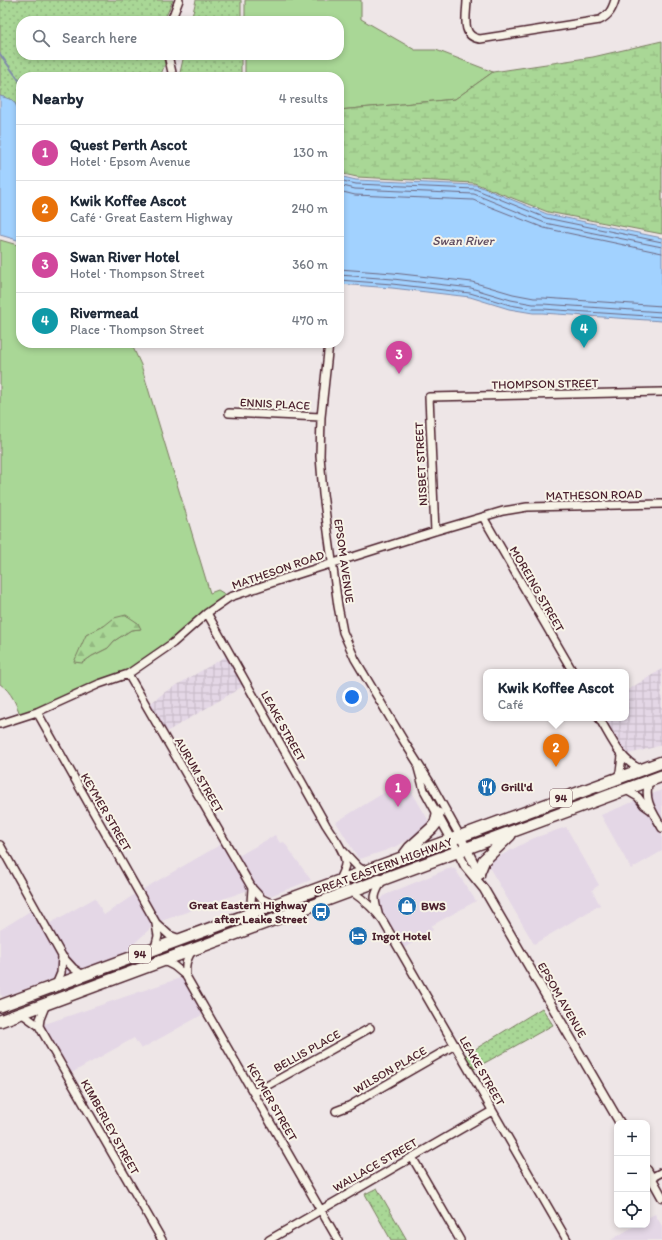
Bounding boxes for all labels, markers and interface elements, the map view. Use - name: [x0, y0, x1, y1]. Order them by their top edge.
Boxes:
- search box: [16, 16, 344, 60]
- icon: search: [30, 27, 52, 49]
- text: Search here: [62, 29, 137, 47]
- text: Nearby: [32, 88, 84, 108]
- text: 4 results: [279, 91, 328, 106]
- text: Quest Perth Ascot: [70, 136, 187, 154]
- text: 1: [42, 145, 48, 160]
- text: 130 m: [293, 145, 328, 160]
- text: Hotel · Epsom Avenue: [70, 154, 190, 169]
- text: Kwik Koffee Ascot: [70, 192, 187, 210]
- text: 2: [42, 201, 48, 216]
- text: 240 m: [291, 201, 328, 216]
- text: Café · Great Eastern Highway: [70, 210, 233, 225]
- water label: Swan River: [432, 233, 496, 248]
- text: Swan River Hotel: [70, 248, 179, 266]
- text: 3: [41, 257, 49, 272]
- text: 360 m: [292, 257, 328, 272]
- text: Hotel · Thompson Street: [70, 266, 205, 281]
- text: Rivermead: [70, 304, 139, 322]
- text: 4: [41, 313, 49, 328]
- text: 470 m: [292, 313, 328, 328]
- pin: 4: [571, 315, 597, 348]
- text: Place · Thompson Street: [70, 322, 204, 337]
- pin: 3: [386, 341, 412, 374]
- street label: THOMPSON STREET: [491, 376, 599, 392]
- street label: ENNIS PLACE: [240, 395, 311, 413]
- street label: NISBET STREET: [412, 421, 430, 506]
- street label: MATHESON ROAD: [545, 487, 643, 503]
- street label: EPSOM AVENUE: [331, 518, 357, 604]
- street label: MOREING STREET: [507, 544, 567, 635]
- street label: MATHESON ROAD: [230, 548, 326, 592]
- popup: [483, 669, 629, 721]
- text: Kwik Koffee Ascot: [498, 679, 614, 697]
- your location: [342, 687, 362, 707]
- street label: LEAKE STREET: [258, 688, 308, 764]
- text: Café: [498, 697, 524, 712]
- pin: 2: [543, 734, 569, 767]
- street label: AURUM STREET: [172, 735, 226, 815]
- street label: KEYMER STREET: [78, 770, 134, 854]
- pin: 1: [385, 774, 411, 807]
- restaurant icon: Grill'd: [476, 776, 498, 798]
- place label: Grill'd: [501, 780, 533, 794]
- road number: 94: [550, 789, 572, 807]
- street label: GREAT EASTERN HIGHWAY: [312, 834, 454, 898]
- shop icon: BWS: [396, 895, 418, 917]
- place label: Great Eastern Highway after Leake Street: [189, 898, 308, 926]
- place label: BWS: [421, 899, 446, 913]
- bus stop icon: Great Eastern Highway after Leake Street: [310, 901, 332, 923]
- hotel icon: Ingot Hotel: [347, 925, 369, 947]
- place label: Ingot Hotel: [372, 929, 431, 944]
- road number: 94: [129, 945, 151, 963]
- street label: EPSOM AVENUE: [535, 960, 589, 1041]
- street label: BELLIS PLACE: [271, 1027, 343, 1075]
- street label: LEAKE STREET: [456, 1034, 508, 1109]
- street label: WILSON PLACE: [351, 1043, 429, 1097]
- street label: KEYMER STREET: [244, 1060, 300, 1144]
- street label: KIMBERLEY STREET: [78, 1077, 142, 1177]
- map controls: [614, 1120, 650, 1228]
- button: +: [614, 1120, 650, 1156]
- street label: WALLACE STREET: [330, 1135, 420, 1195]
- button: −: [614, 1156, 650, 1192]
- button: locate: [614, 1192, 650, 1228]

